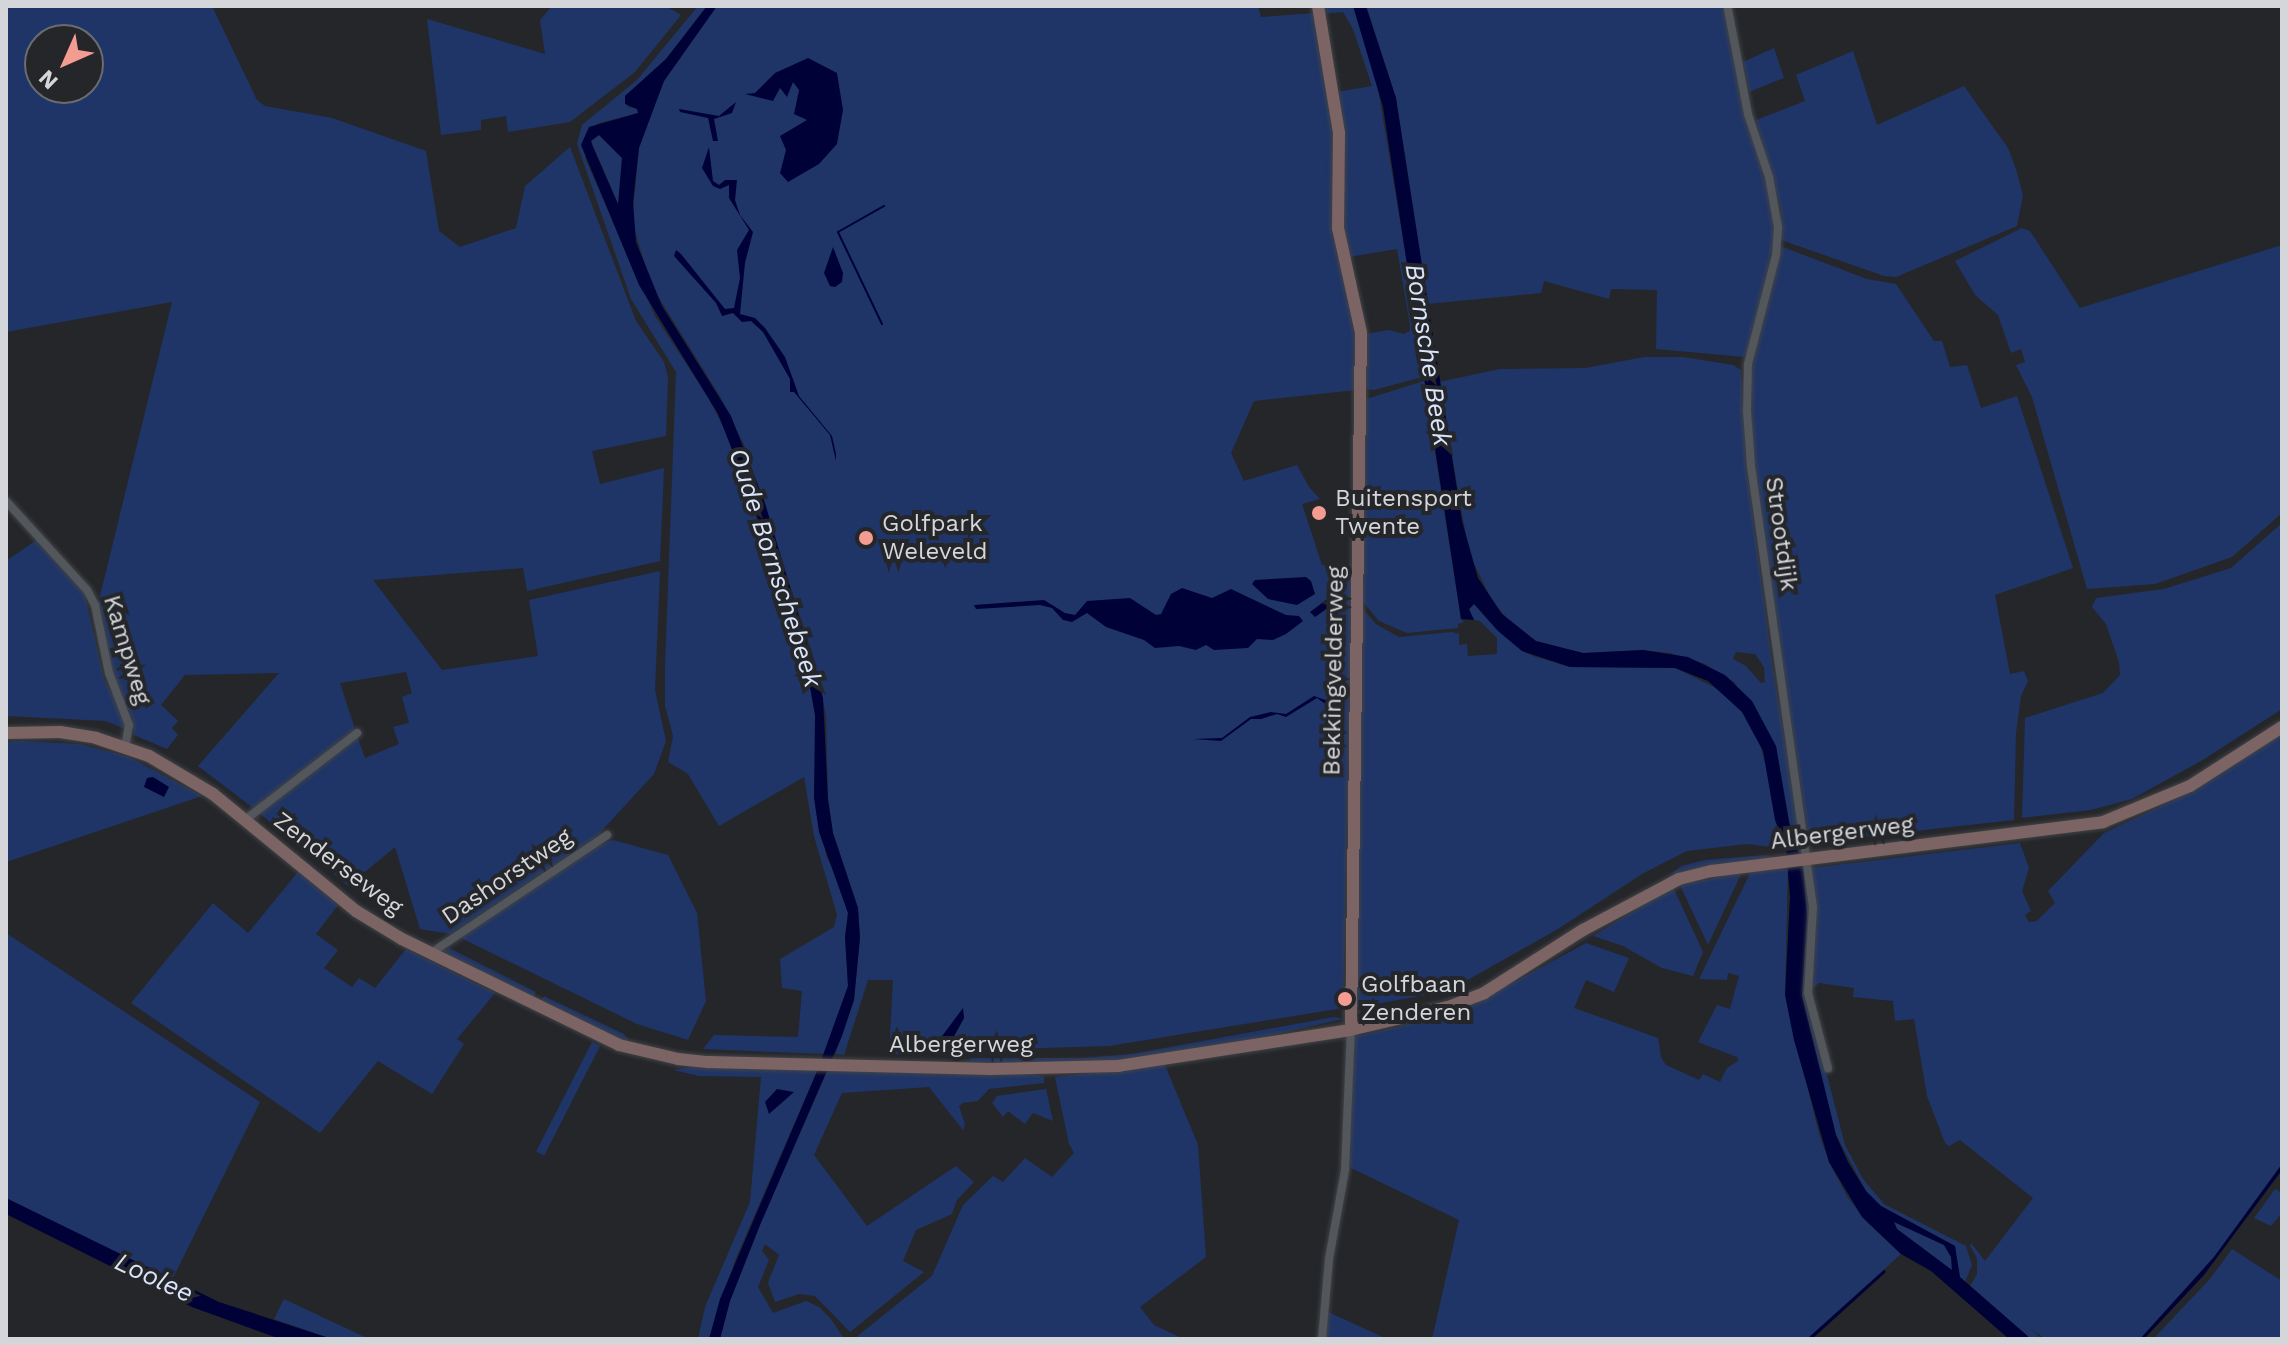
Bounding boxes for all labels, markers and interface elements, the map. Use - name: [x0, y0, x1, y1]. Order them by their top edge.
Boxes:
- north arrow: [24, 24, 104, 104]
- text: N: [33, 65, 63, 95]
- water label: Bornsche Beek: [1398, 261, 1458, 449]
- water label: Oude Bornschebeek: [722, 445, 828, 691]
- street label: Strootdijk: [1759, 475, 1803, 593]
- place label: Buitensport Twente: [1335, 485, 1472, 541]
- marker: Buitensport Twente: [1310, 504, 1328, 522]
- place label: Golfpark Weleveld: [882, 510, 988, 566]
- marker: Golfpark Weleveld: [857, 529, 875, 547]
- street label: Bekkingvelderweg: [1318, 566, 1350, 776]
- street label: Kampweg: [97, 592, 157, 708]
- street label: Zenderseweg: [268, 806, 408, 922]
- street label: Albergerweg: [1769, 810, 1915, 856]
- street label: Dashorstweg: [436, 823, 578, 931]
- place label: Golfbaan Zenderen: [1361, 971, 1471, 1027]
- marker: Golfbaan Zenderen: [1336, 990, 1354, 1008]
- street label: Albergerweg: [889, 1031, 1033, 1059]
- water label: Loolee: [110, 1246, 198, 1310]

